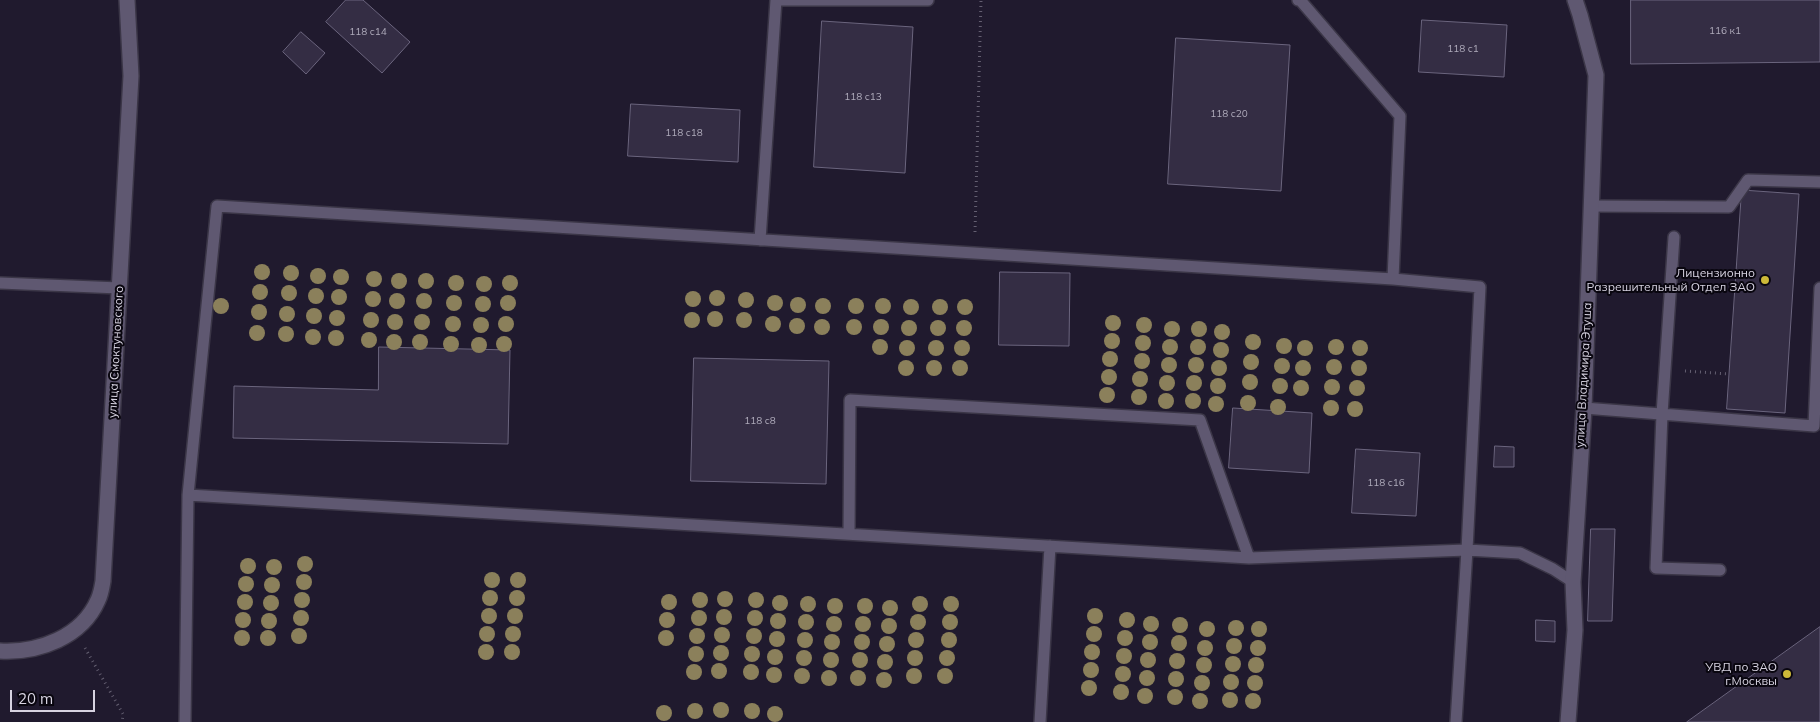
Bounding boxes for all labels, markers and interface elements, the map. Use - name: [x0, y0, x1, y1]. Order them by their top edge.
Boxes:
- house number: 116 к1: [1709, 25, 1741, 37]
- house number: 118 с14: [349, 26, 387, 38]
- house number: 118 с1: [1447, 43, 1479, 55]
- house number: 118 с13: [844, 91, 882, 103]
- house number: 118 с20: [1210, 108, 1248, 120]
- house number: 118 с18: [665, 127, 703, 139]
- place label: Лицензионно Разрешительный Отдел ЗАО: [1587, 266, 1755, 294]
- marker: Лицензионно Разрешительный Отдел ЗАО: [1759, 274, 1771, 286]
- street label: улица Смоктуновского: [105, 285, 127, 419]
- street label: улица Владимира Этуша: [1573, 302, 1595, 448]
- house number: 118 с8: [744, 415, 776, 427]
- house number: 118 с16: [1367, 477, 1405, 489]
- place label: УВД по ЗАО г.Москвы: [1705, 660, 1777, 688]
- marker: УВД по ЗАО г.Москвы: [1781, 668, 1793, 680]
- scale bar: [12, 680, 98, 712]
- text: 20 m: [18, 689, 53, 708]

